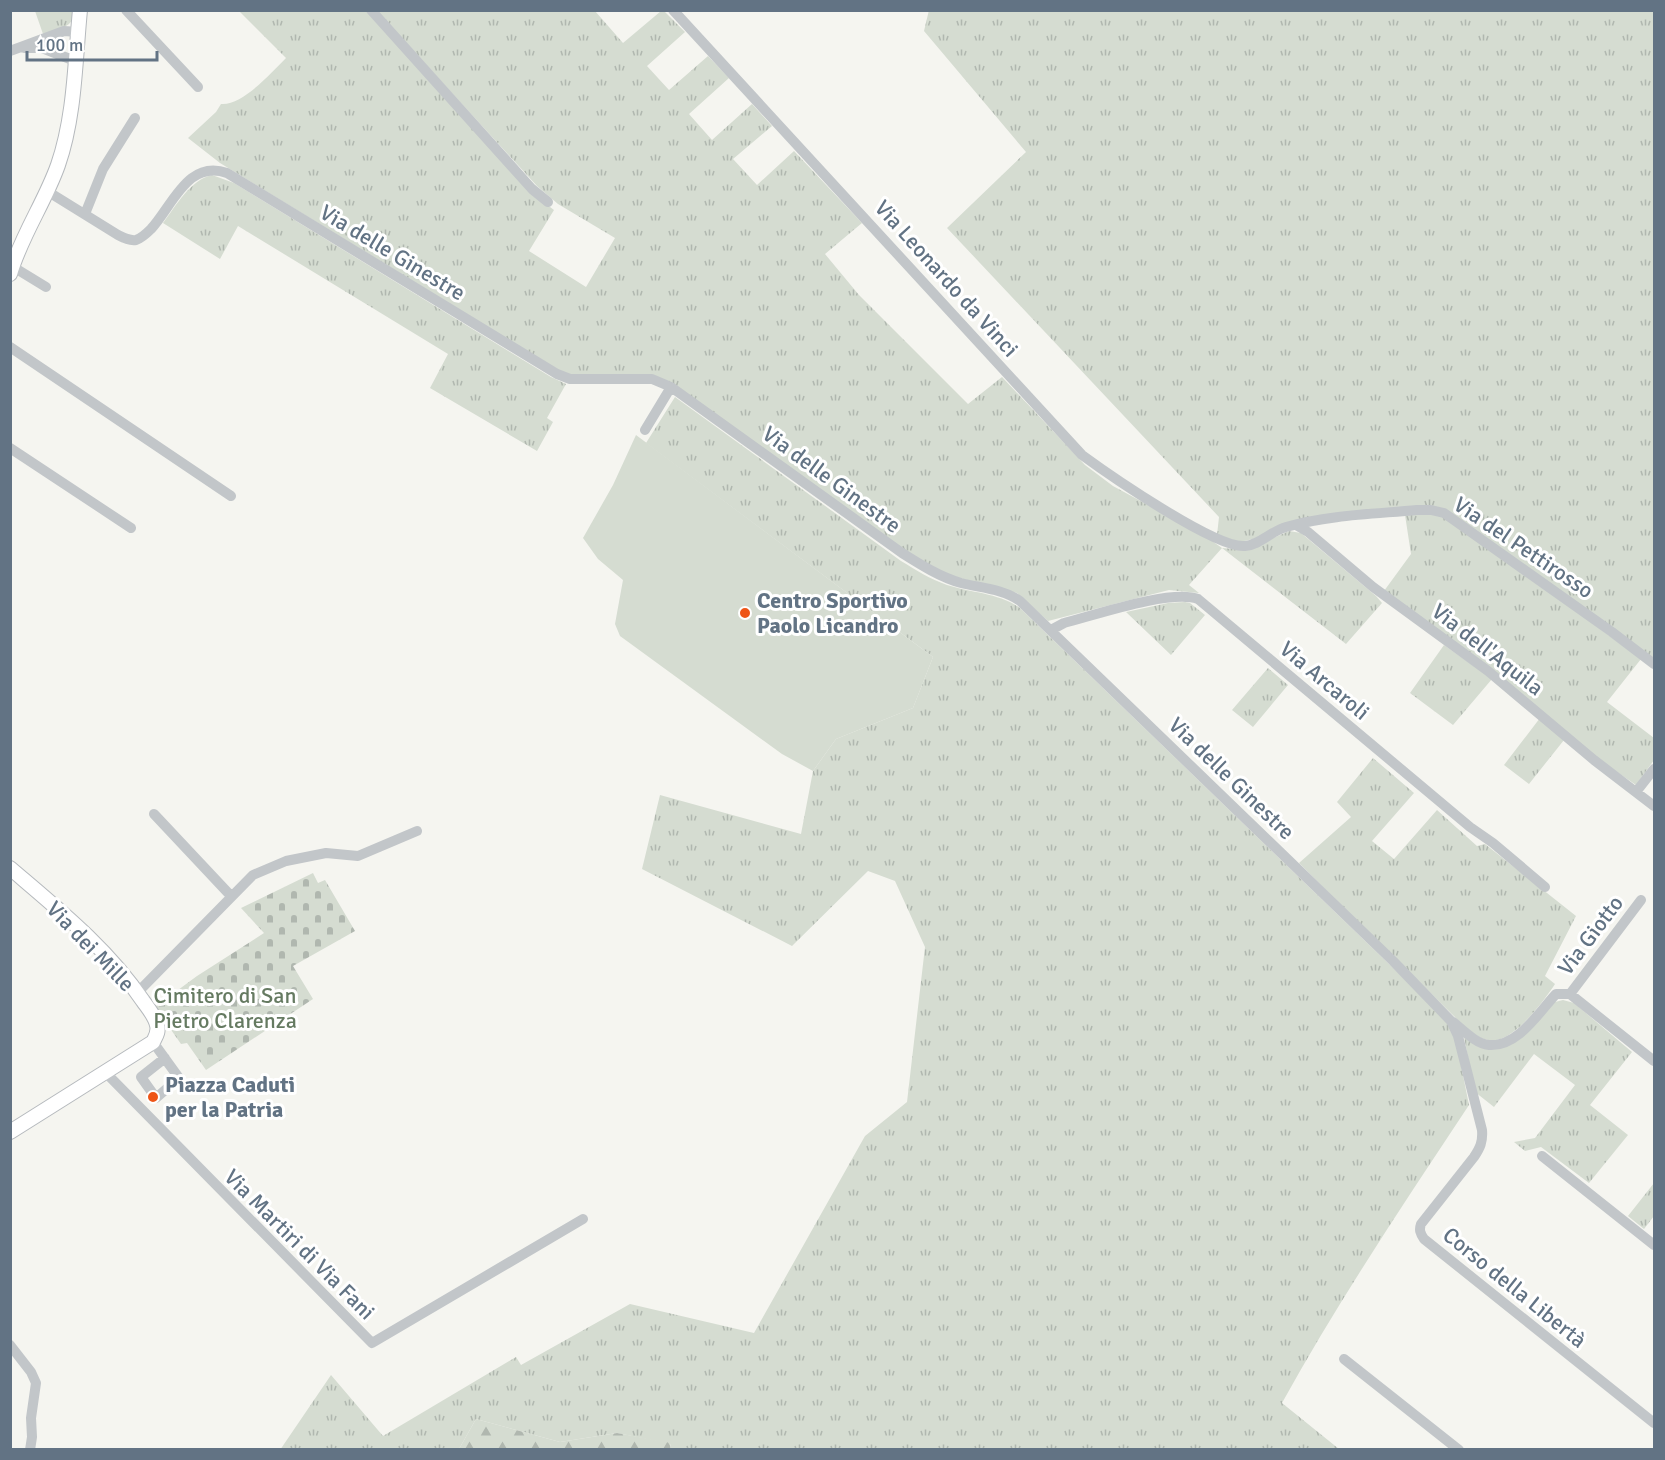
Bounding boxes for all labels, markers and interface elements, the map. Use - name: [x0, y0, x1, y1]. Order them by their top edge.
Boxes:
- scale bar: [27, 24, 158, 62]
- text: 100 m: [36, 34, 83, 56]
- street label: Via Leonardo da Vinci: [869, 194, 1024, 362]
- street label: Via delle Ginestre: [315, 198, 470, 306]
- street label: Via delle Ginestre: [757, 420, 906, 539]
- street label: Via del Pettirosso: [1449, 491, 1599, 604]
- place label: Centro Sportivo Paolo Licandro: [757, 587, 908, 639]
- street label: Via dell'Aquila: [1426, 597, 1549, 701]
- marker: Centro Sportivo Paolo Licandro: [738, 606, 752, 620]
- street label: Via Arcaroli: [1274, 635, 1375, 726]
- street label: Via delle Ginestre: [1163, 711, 1300, 845]
- street label: Via Giotto: [1552, 890, 1629, 980]
- street label: Via dei Mille: [41, 896, 140, 997]
- park label: Cimitero di San Pietro Clarenza: [153, 982, 297, 1034]
- place label: Piazza Caduti per la Patria: [165, 1071, 295, 1123]
- marker: Piazza Caduti per la Patria: [146, 1090, 160, 1104]
- street label: Via Martiri di Via Fani: [219, 1163, 381, 1325]
- street label: Corso della Libertà: [1437, 1221, 1592, 1354]

